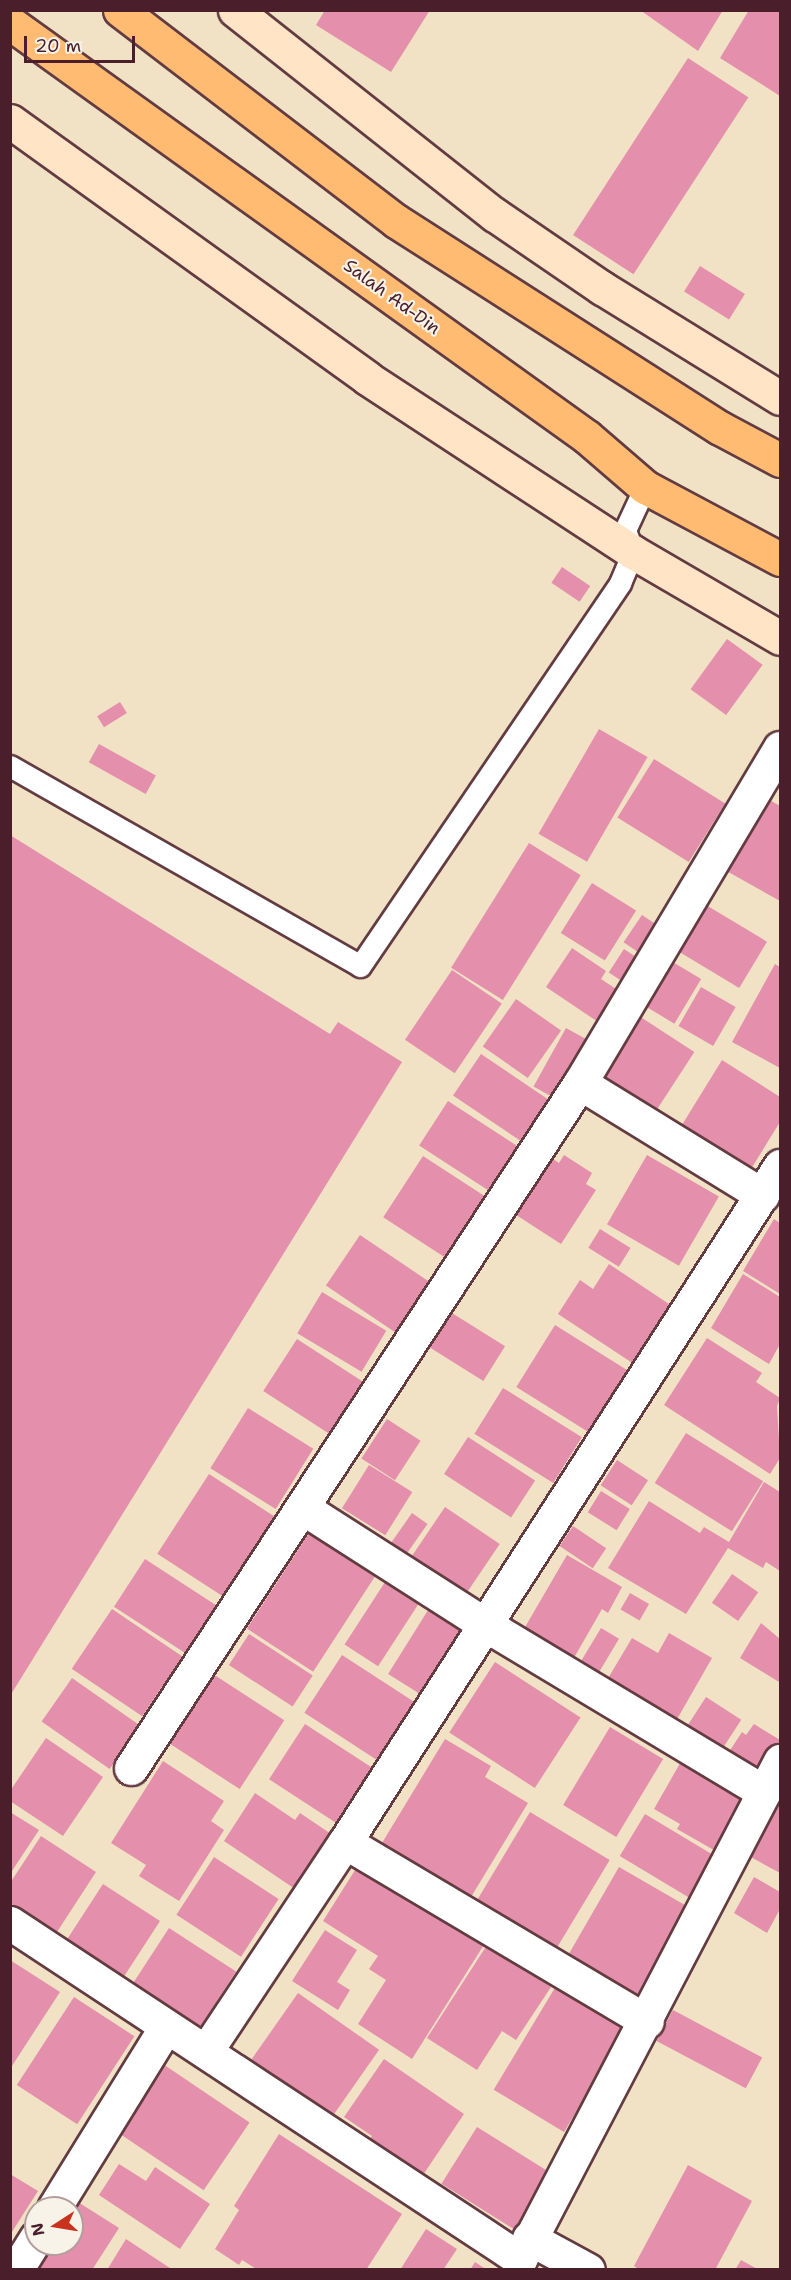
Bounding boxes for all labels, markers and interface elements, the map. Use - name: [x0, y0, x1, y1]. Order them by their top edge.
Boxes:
- scale bar: [27, 24, 138, 62]
- text: 20 m: [35, 34, 81, 58]
- street label: Salah Ad-Din: [340, 255, 444, 339]
- north arrow: [24, 2196, 84, 2256]
- text: N: [26, 2221, 49, 2238]

